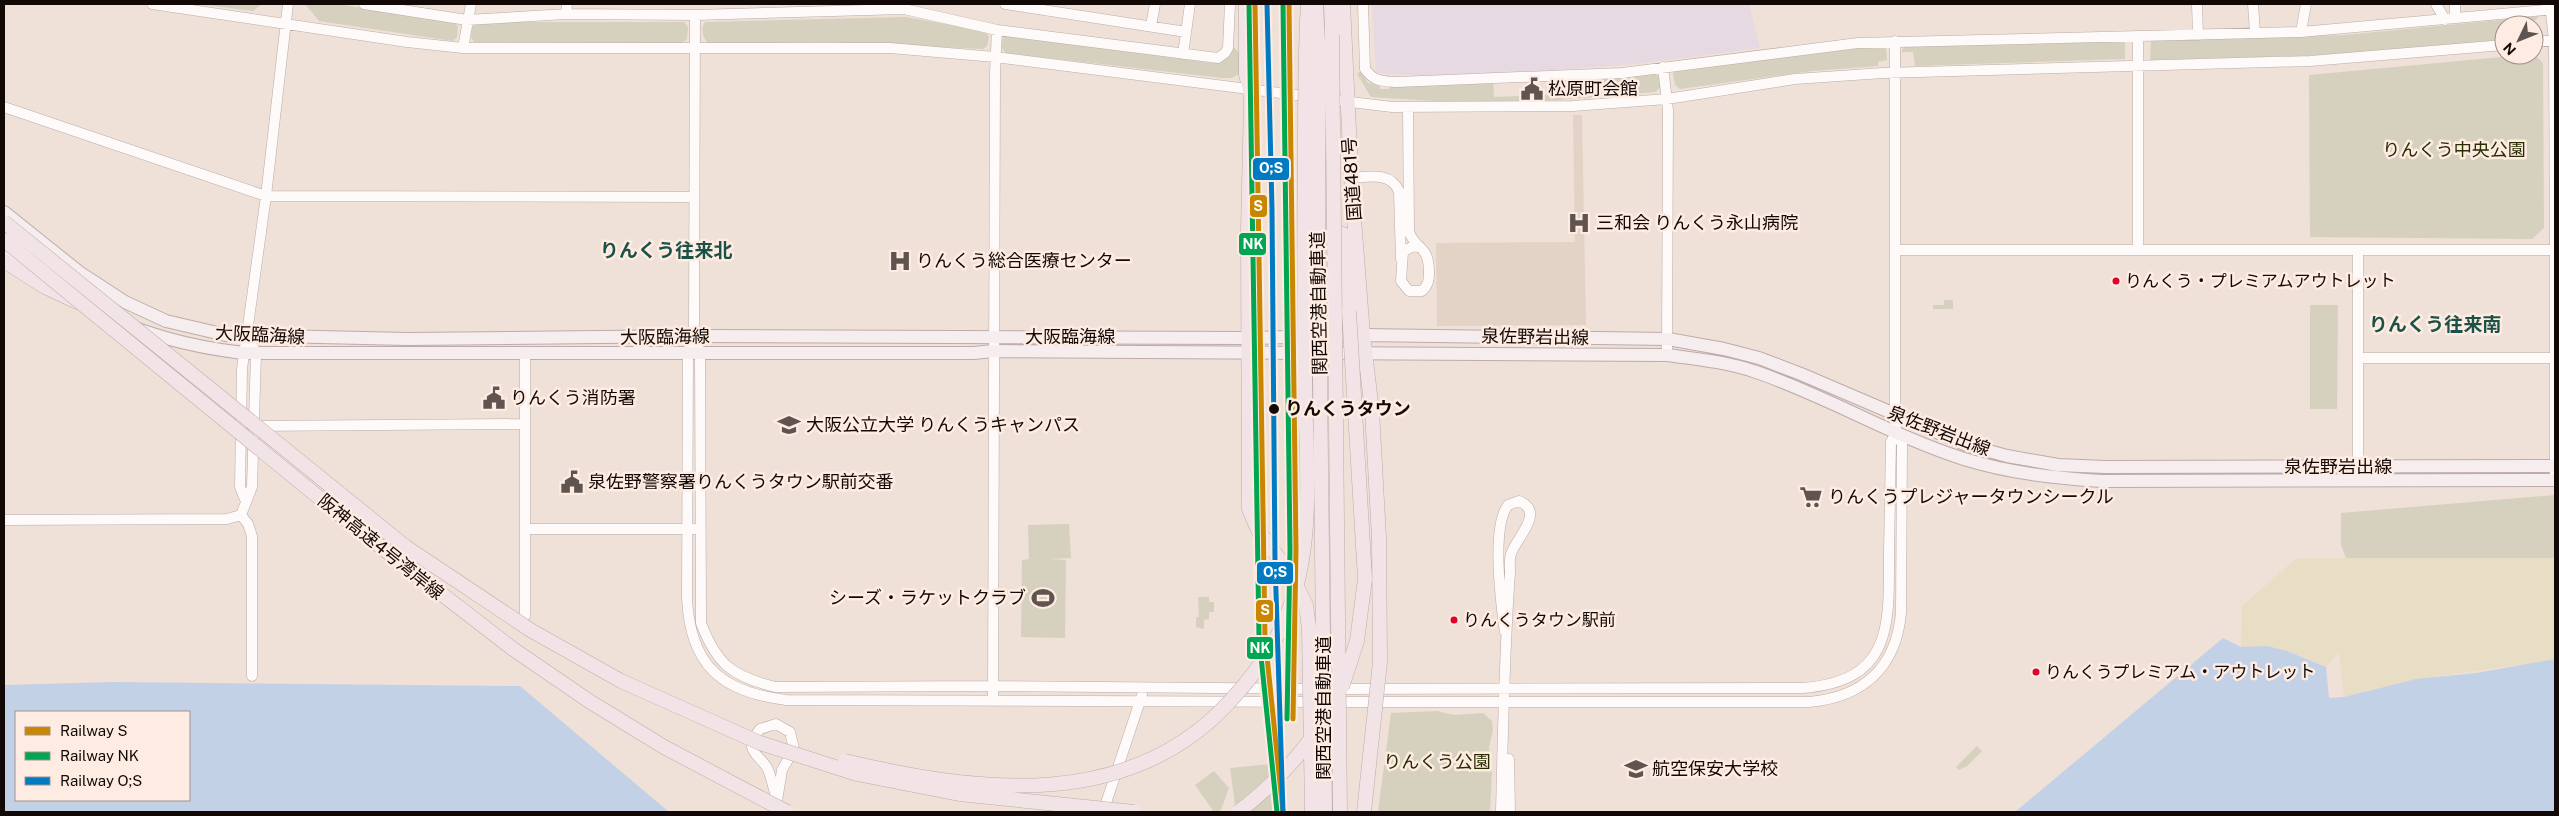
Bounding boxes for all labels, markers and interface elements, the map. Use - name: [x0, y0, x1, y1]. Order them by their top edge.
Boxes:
- north arrow: [2494, 15, 2544, 65]
- text: N: [2500, 39, 2519, 58]
- public building icon: 松原町会館: [1519, 76, 1545, 102]
- place label: 松原町会館: [1548, 78, 1638, 99]
- street label: 国道481号: [1338, 136, 1365, 222]
- park label: りんくう中央公園: [2382, 139, 2526, 160]
- line badge: O;S: [1252, 157, 1290, 181]
- text: O;S: [1259, 160, 1283, 176]
- line badge: S: [1249, 194, 1268, 218]
- text: S: [1253, 198, 1263, 214]
- hospital icon: 三和会 りんくう永山病院: [1566, 210, 1592, 236]
- place label: 三和会 りんくう永山病院: [1596, 212, 1798, 233]
- street label: 関西空港自動車道: [1307, 231, 1330, 375]
- line badge: NK: [1238, 232, 1267, 256]
- text: NK: [1243, 236, 1264, 252]
- district label: りんくう往来北: [600, 239, 732, 261]
- hospital icon: りんくう総合医療センター: [887, 248, 913, 274]
- place label: りんくう総合医療センター: [916, 250, 1132, 271]
- place label: りんくう・プレミアムアウトレット: [2125, 271, 2395, 291]
- marker: りんくう・プレミアムアウトレット: [2111, 276, 2121, 286]
- district label: りんくう往来南: [2369, 313, 2501, 335]
- street label: 大阪臨海線: [215, 322, 306, 347]
- street label: 大阪臨海線: [620, 325, 710, 348]
- street label: 泉佐野岩出線: [1481, 325, 1589, 348]
- street label: 大阪臨海線: [1025, 326, 1115, 347]
- public building icon: りんくう消防署: [481, 385, 507, 411]
- place label: りんくう消防署: [510, 387, 636, 408]
- place label: りんくうタウン: [1285, 398, 1411, 419]
- street label: 泉佐野岩出線: [1885, 401, 1993, 460]
- marker: りんくうタウン: [1267, 402, 1281, 416]
- school or university icon: 大阪公立大学 りんくうキャンパス: [776, 412, 802, 438]
- place label: 大阪公立大学 りんくうキャンパス: [806, 414, 1080, 435]
- street label: 泉佐野岩出線: [2284, 456, 2392, 477]
- public building icon: 泉佐野警察署りんくうタウン駅前交番: [559, 469, 585, 495]
- place label: 泉佐野警察署りんくうタウン駅前交番: [588, 471, 894, 492]
- supermarket icon: りんくうプレジャータウンシークル: [1798, 484, 1824, 510]
- place label: りんくうプレジャータウンシークル: [1828, 486, 2114, 507]
- street label: 阪神高速4号湾岸線: [314, 490, 448, 604]
- line badge: O;S: [1256, 561, 1294, 585]
- text: O;S: [1263, 564, 1287, 580]
- sports icon: シーズ・ラケットクラブ: [1030, 585, 1056, 611]
- place label: シーズ・ラケットクラブ: [829, 587, 1026, 608]
- line badge: S: [1255, 599, 1274, 623]
- text: S: [1260, 602, 1270, 618]
- place label: りんくうタウン駅前: [1463, 610, 1616, 630]
- marker: りんくうタウン駅前: [1449, 615, 1459, 625]
- line badge: NK: [1246, 636, 1274, 660]
- street label: 関西空港自動車道: [1313, 636, 1334, 780]
- text: NK: [1250, 640, 1271, 656]
- place label: りんくうプレミアム・アウトレット: [2045, 662, 2315, 682]
- marker: りんくうプレミアム・アウトレット: [2031, 667, 2041, 677]
- legend: [15, 711, 190, 801]
- text: Railway S: [60, 722, 128, 739]
- text: Railway NK: [60, 747, 139, 764]
- park label: りんくう公園: [1383, 751, 1491, 772]
- school or university icon: 航空保安大学校: [1623, 756, 1649, 782]
- place label: 航空保安大学校: [1652, 758, 1778, 779]
- text: Railway O;S: [60, 772, 142, 789]

